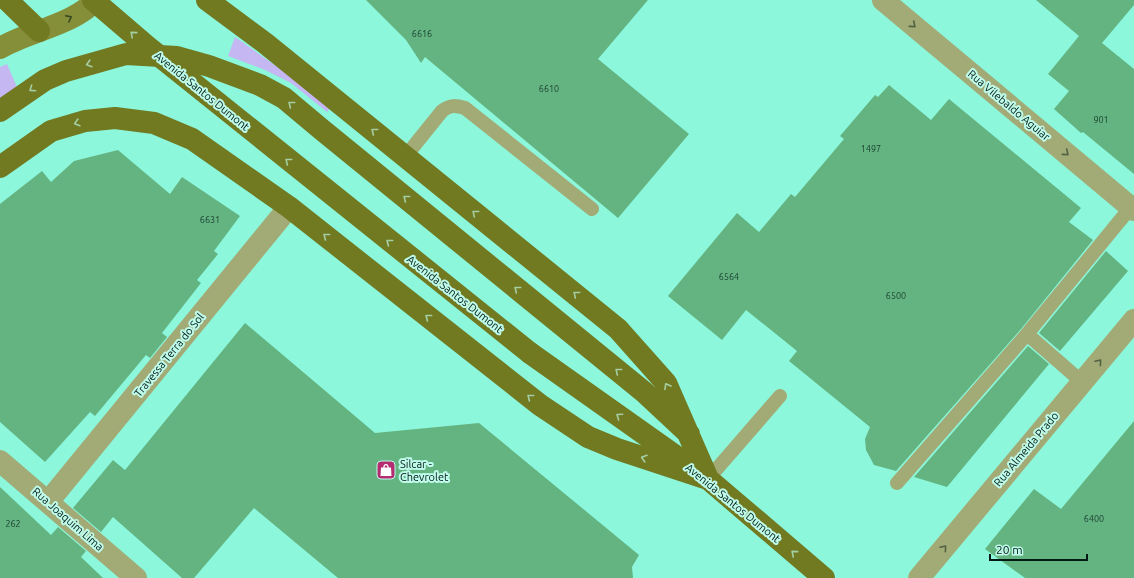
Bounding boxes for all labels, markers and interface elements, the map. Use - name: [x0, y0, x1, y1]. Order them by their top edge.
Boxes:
- one-way arrow: [64, 15, 72, 22]
- one-way arrow: [908, 20, 916, 27]
- house number: 6616: [412, 29, 432, 39]
- one-way arrow: [130, 32, 138, 39]
- street label: Avenida Santos Dumont: [152, 49, 252, 133]
- one-way arrow: [85, 59, 92, 68]
- street label: Rua Vilebaldo Aguiar: [966, 67, 1053, 143]
- one-way arrow: [29, 84, 36, 92]
- house number: 6610: [539, 84, 559, 94]
- one-way arrow: [289, 102, 296, 109]
- house number: 901: [1093, 115, 1109, 125]
- one-way arrow: [73, 118, 80, 127]
- one-way arrow: [371, 128, 378, 135]
- house number: 1497: [861, 144, 881, 154]
- one-way arrow: [1062, 149, 1069, 156]
- one-way arrow: [286, 158, 293, 165]
- one-way arrow: [403, 195, 410, 202]
- one-way arrow: [472, 210, 479, 217]
- house number: 6631: [200, 215, 220, 225]
- one-way arrow: [323, 234, 330, 241]
- one-way arrow: [387, 240, 394, 247]
- street label: Avenida Santos Dumont: [405, 253, 506, 336]
- house number: 6564: [719, 272, 739, 282]
- one-way arrow: [514, 287, 521, 294]
- house number: 6500: [886, 291, 906, 301]
- one-way arrow: [573, 292, 580, 299]
- street label: Travessa Terra do Sol: [132, 311, 206, 399]
- one-way arrow: [426, 314, 433, 321]
- one-way arrow: [1094, 359, 1101, 367]
- one-way arrow: [615, 369, 622, 376]
- one-way arrow: [664, 383, 672, 390]
- one-way arrow: [528, 395, 535, 402]
- street label: Rua Almeida Prado: [991, 409, 1061, 489]
- one-way arrow: [616, 414, 623, 421]
- one-way arrow: [641, 454, 648, 463]
- place label: Silcar - Chevrolet: [400, 458, 449, 483]
- shop icon: Silcar - Chevrolet: [375, 459, 397, 481]
- street label: Avenida Santos Dumont: [683, 461, 783, 545]
- street label: Rua Joaquim Lima: [30, 485, 106, 553]
- house number: 6400: [1084, 514, 1104, 524]
- house number: 262: [5, 519, 21, 529]
- scale bar: [990, 536, 1087, 562]
- text: 20 m: [996, 543, 1023, 556]
- one-way arrow: [939, 545, 946, 552]
- one-way arrow: [792, 550, 799, 557]

